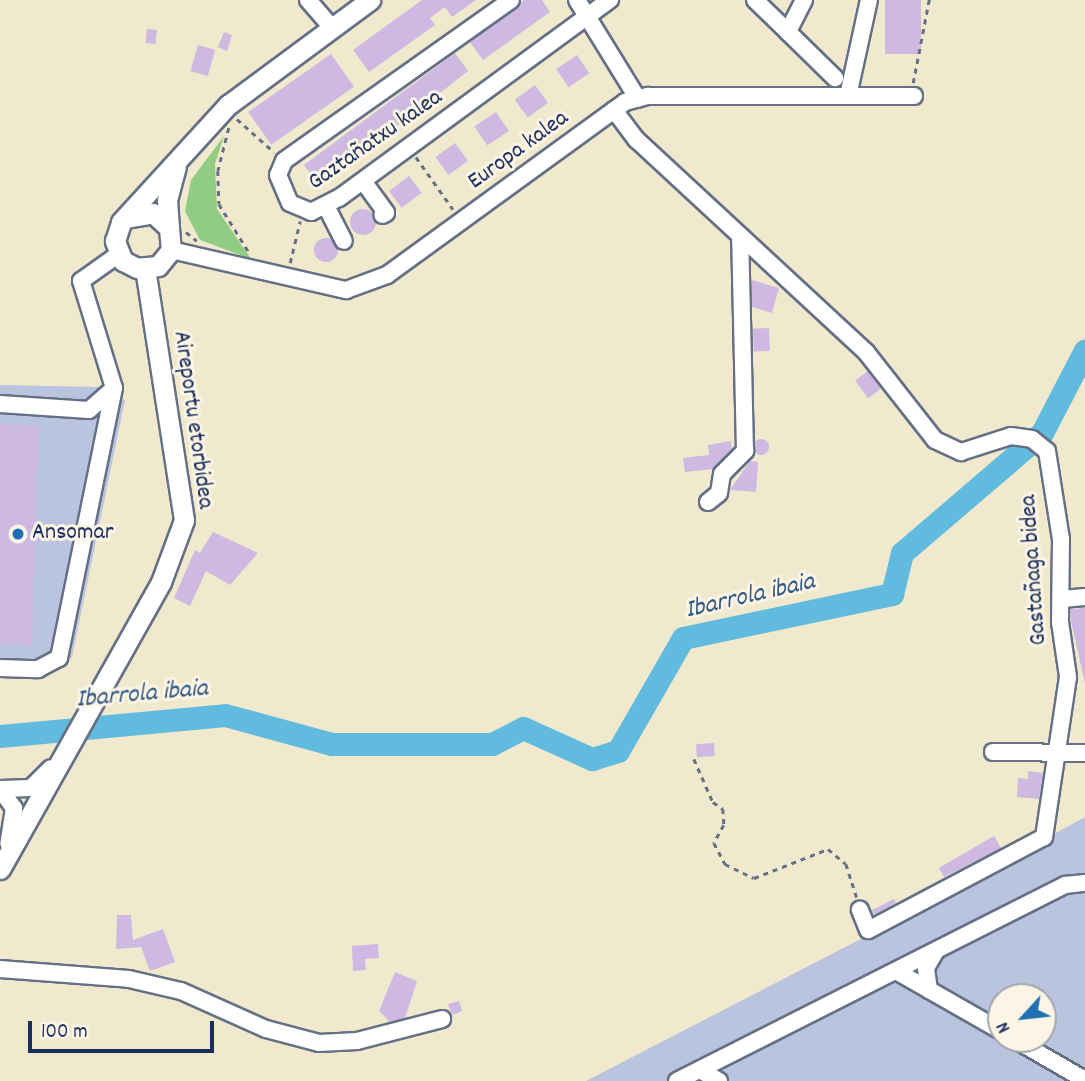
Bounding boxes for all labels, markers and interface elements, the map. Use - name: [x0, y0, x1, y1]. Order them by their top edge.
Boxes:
- street label: Gaztañatxu kalea: [303, 84, 449, 198]
- street label: Europa kalea: [463, 105, 575, 197]
- street label: Aireportu etorbidea: [165, 329, 219, 511]
- street label: Gastañaga bidea: [1015, 494, 1055, 646]
- place label: Ansomar: [32, 520, 114, 548]
- marker: Ansomar: [10, 526, 26, 542]
- water label: Ibarrola ibaia: [682, 567, 818, 627]
- water label: Ibarrola ibaia: [75, 674, 209, 716]
- north arrow: [987, 983, 1057, 1053]
- scale bar: [32, 1007, 217, 1052]
- text: N: [990, 1017, 1019, 1037]
- text: 100 m: [41, 1018, 88, 1048]

